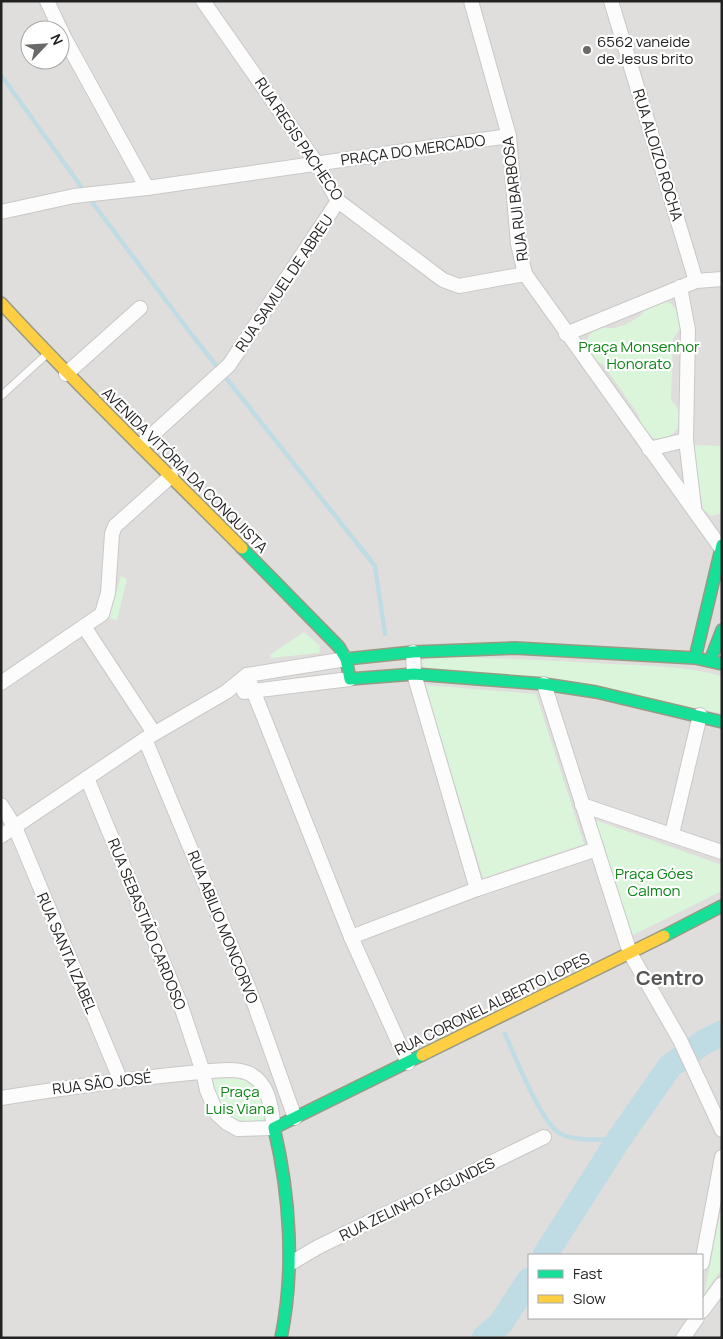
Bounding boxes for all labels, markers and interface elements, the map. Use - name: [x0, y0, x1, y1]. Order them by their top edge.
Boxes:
- north arrow: [20, 20, 70, 70]
- text: N: [46, 31, 68, 48]
- place label: 6562 vaneide de Jesus brito: [597, 31, 694, 69]
- marker: 6562 vaneide de Jesus brito: [581, 44, 593, 56]
- street label: RUA REGIS PACHECO: [250, 73, 348, 205]
- street label: RUA ALOIZO ROCHA: [628, 86, 688, 224]
- street label: PRAÇA DO MERCADO: [339, 129, 487, 171]
- street label: RUA RUI BARBOSA: [497, 135, 533, 263]
- street label: RUA SAMUEL DE ABREU: [230, 210, 338, 356]
- park label: Praça Monsenhor Honorato: [579, 336, 700, 374]
- street label: AVENIDA VITÓRIA DA CONQUISTA: [98, 383, 273, 558]
- street label: RUA SEBASTIÃO CARDOSO: [103, 835, 191, 1013]
- street label: RUA ABILIO MONCORVO: [183, 847, 263, 1007]
- park label: Praça Góes Calmon: [615, 863, 693, 901]
- street label: RUA SANTA IZABEL: [32, 889, 102, 1017]
- street label: RUA CORONEL ALBERTO LOPES: [391, 948, 593, 1060]
- district label: Centro: [636, 964, 704, 991]
- street label: RUA SÃO JOSÉ: [51, 1066, 153, 1100]
- park label: Praça Luis Viana: [206, 1081, 274, 1119]
- street label: RUA ZELINHO FAGUNDES: [336, 1152, 498, 1246]
- legend: [528, 1254, 703, 1319]
- text: Fast: [573, 1263, 602, 1284]
- text: Slow: [573, 1288, 606, 1309]

